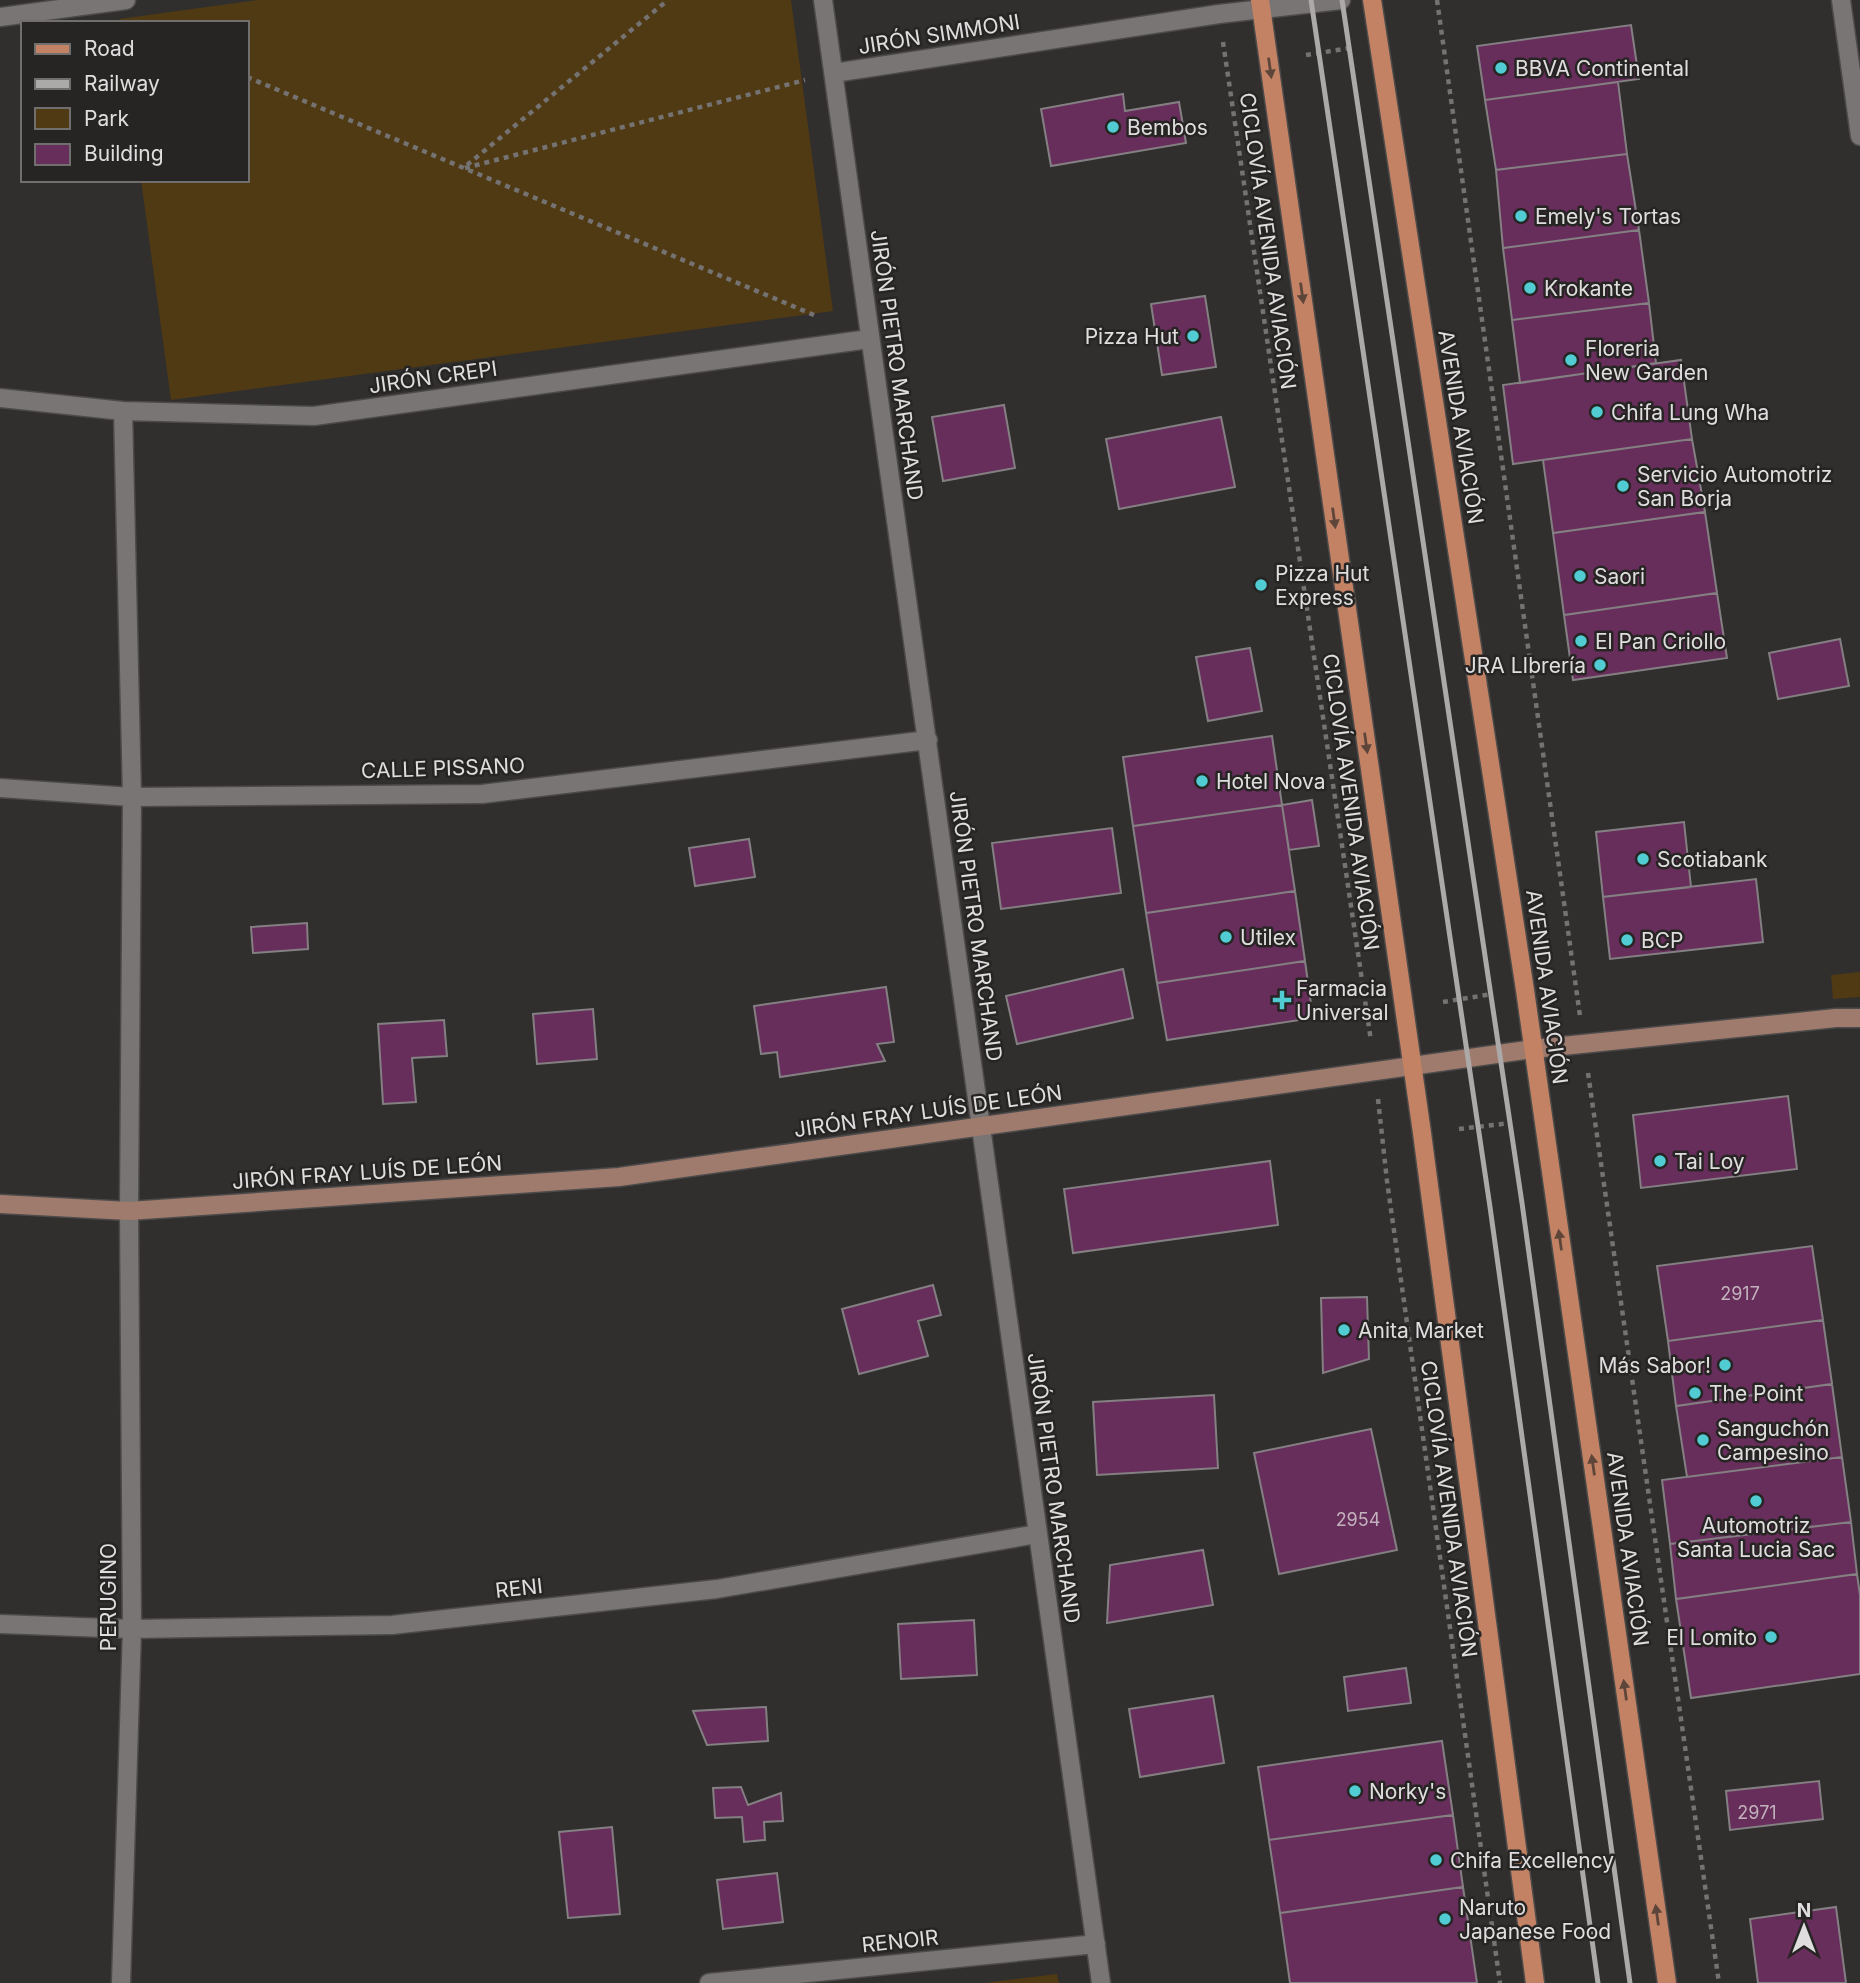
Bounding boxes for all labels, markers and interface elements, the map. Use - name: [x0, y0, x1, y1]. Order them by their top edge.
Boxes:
- street label: JIRÓN SIMMONI: [856, 8, 1022, 59]
- legend: [21, 21, 248, 182]
- text: Road: [84, 36, 135, 61]
- place label: BBVA Continental: [1515, 56, 1689, 81]
- one-way arrow: [1264, 57, 1275, 79]
- marker: BBVA Continental: [1493, 60, 1509, 76]
- text: Railway: [84, 71, 160, 96]
- street label: CICLOVÍA AVENIDA AVIACIÓN: [1235, 91, 1302, 391]
- text: Park: [84, 106, 129, 131]
- place label: Bembos: [1127, 115, 1208, 140]
- marker: Bembos: [1105, 119, 1121, 135]
- text: Building: [84, 141, 164, 166]
- place label: Emely's Tortas: [1535, 204, 1681, 229]
- marker: Emely's Tortas: [1513, 208, 1529, 224]
- street label: JIRÓN PIETRO MARCHAND: [866, 228, 929, 502]
- place label: Krokante: [1544, 276, 1633, 301]
- marker: Krokante: [1522, 280, 1538, 296]
- one-way arrow: [1297, 282, 1308, 304]
- place label: Pizza Hut: [1085, 324, 1179, 349]
- marker: Pizza Hut: [1185, 328, 1201, 344]
- street label: AVENIDA AVIACIÓN: [1433, 328, 1490, 526]
- place label: Floreria New Garden: [1585, 336, 1708, 385]
- marker: Floreria New Garden: [1563, 352, 1579, 368]
- street label: JIRÓN CREPI: [367, 355, 499, 398]
- place label: Chifa Lung Wha: [1611, 400, 1769, 425]
- marker: Chifa Lung Wha: [1589, 404, 1605, 420]
- place label: Servicio Automotriz San Borja: [1637, 462, 1832, 511]
- marker: Servicio Automotriz San Borja: [1615, 478, 1631, 494]
- one-way arrow: [1329, 507, 1340, 529]
- place label: Pizza Hut Express: [1275, 561, 1369, 610]
- place label: Saori: [1594, 564, 1645, 589]
- marker: Saori: [1572, 568, 1588, 584]
- marker: Pizza Hut Express: [1253, 577, 1269, 593]
- place label: El Pan Criollo: [1595, 629, 1726, 654]
- marker: El Pan Criollo: [1573, 633, 1589, 649]
- street label: CICLOVÍA AVENIDA AVIACIÓN: [1318, 652, 1385, 952]
- place label: JRA LIbrería: [1465, 653, 1586, 678]
- marker: JRA LIbrería: [1592, 657, 1608, 673]
- one-way arrow: [1361, 732, 1372, 754]
- street label: CALLE PISSANO: [361, 753, 525, 783]
- place label: Hotel Nova: [1216, 769, 1326, 794]
- marker: Hotel Nova: [1194, 773, 1210, 789]
- street label: JIRÓN PIETRO MARCHAND: [945, 789, 1008, 1063]
- place label: Scotiabank: [1657, 847, 1768, 872]
- marker: Scotiabank: [1635, 851, 1651, 867]
- street label: AVENIDA AVIACIÓN: [1521, 888, 1574, 1086]
- place label: Utilex: [1240, 925, 1296, 950]
- place label: BCP: [1641, 928, 1684, 953]
- marker: Utilex: [1218, 929, 1234, 945]
- marker: BCP: [1619, 932, 1635, 948]
- place label: Farmacia Universal: [1296, 976, 1389, 1025]
- marker: Farmacia Universal: [1274, 992, 1290, 1008]
- street label: JIRÓN FRAY LUÍS DE LEÓN: [792, 1079, 1064, 1142]
- street label: JIRÓN FRAY LUÍS DE LEÓN: [231, 1149, 503, 1194]
- place label: Tai Loy: [1674, 1149, 1745, 1174]
- marker: Tai Loy: [1652, 1153, 1668, 1169]
- one-way arrow: [1555, 1229, 1566, 1251]
- house number: 2917: [1720, 1283, 1760, 1304]
- place label: Anita Market: [1358, 1318, 1484, 1343]
- marker: Anita Market: [1336, 1322, 1352, 1338]
- street label: JIRÓN PIETRO MARCHAND: [1023, 1351, 1086, 1625]
- place label: Más Sabor!: [1599, 1353, 1711, 1378]
- marker: Más Sabor!: [1717, 1357, 1733, 1373]
- street label: CICLOVÍA AVENIDA AVIACIÓN: [1416, 1359, 1483, 1659]
- place label: The Point: [1709, 1381, 1804, 1406]
- marker: The Point: [1687, 1385, 1703, 1401]
- place label: Sanguchón Campesino: [1717, 1416, 1829, 1465]
- marker: Sanguchón Campesino: [1695, 1432, 1711, 1448]
- street label: AVENIDA AVIACIÓN: [1602, 1450, 1655, 1648]
- one-way arrow: [1587, 1454, 1598, 1476]
- marker: Automotriz Santa Lucia Sac: [1748, 1493, 1764, 1509]
- house number: 2954: [1336, 1509, 1380, 1530]
- place label: Automotriz Santa Lucia Sac: [1677, 1513, 1835, 1562]
- street label: PERUGINO: [96, 1543, 121, 1651]
- street label: RENI: [494, 1573, 544, 1603]
- place label: El Lomito: [1666, 1625, 1757, 1650]
- marker: El Lomito: [1763, 1629, 1779, 1645]
- one-way arrow: [1619, 1679, 1630, 1701]
- place label: Norky's: [1369, 1779, 1446, 1804]
- marker: Norky's: [1347, 1783, 1363, 1799]
- house number: 2971: [1737, 1802, 1777, 1823]
- place label: Chifa Excellency: [1450, 1848, 1614, 1873]
- marker: Chifa Excellency: [1428, 1852, 1444, 1868]
- north arrow: [1769, 1892, 1839, 1962]
- place label: Naruto Japanese Food: [1459, 1895, 1611, 1944]
- text: N: [1797, 1899, 1811, 1922]
- one-way arrow: [1652, 1904, 1663, 1926]
- marker: Naruto Japanese Food: [1437, 1911, 1453, 1927]
- street label: RENOIR: [860, 1925, 940, 1957]

